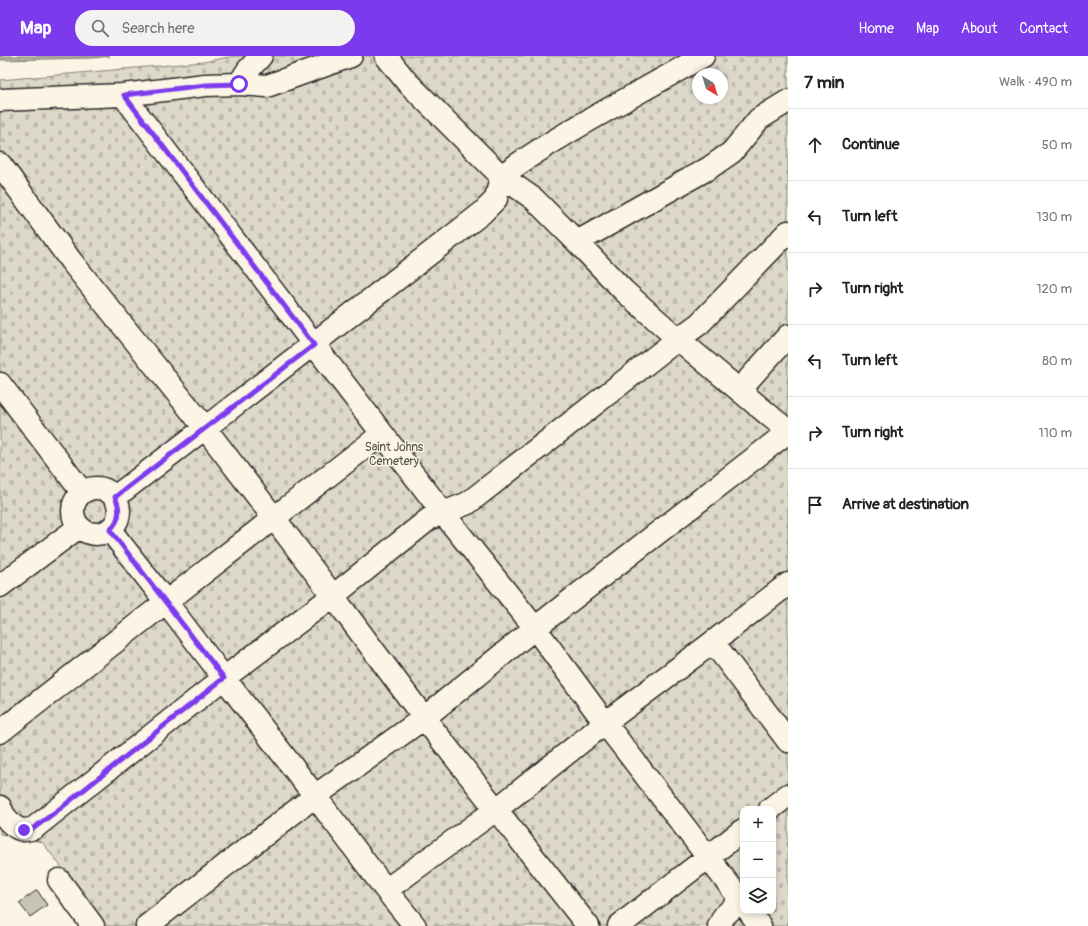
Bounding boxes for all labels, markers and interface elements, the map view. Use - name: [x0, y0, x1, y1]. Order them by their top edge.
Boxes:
- search box: [75, 10, 355, 46]
- text: Map: [20, 16, 51, 40]
- icon: search: [89, 17, 111, 39]
- text: Search here: [121, 19, 195, 38]
- text: Home: [859, 20, 894, 37]
- text: Map: [916, 20, 939, 37]
- text: About: [961, 20, 997, 37]
- text: Contact: [1019, 20, 1068, 37]
- north arrow: [692, 68, 728, 104]
- text: 7 min: [804, 72, 844, 93]
- text: Walk · 490 m: [999, 74, 1072, 90]
- route start: [230, 75, 248, 93]
- icon: ahead: [804, 134, 826, 156]
- text: Continue: [842, 135, 900, 154]
- text: 50 m: [1042, 137, 1072, 153]
- icon: left: [804, 206, 826, 228]
- text: Turn left: [842, 207, 898, 226]
- text: 130 m: [1036, 209, 1072, 225]
- icon: right: [804, 278, 826, 300]
- text: Turn right: [842, 279, 903, 298]
- text: 120 m: [1036, 281, 1072, 297]
- icon: left: [804, 350, 826, 372]
- text: Turn left: [842, 351, 898, 370]
- text: 80 m: [1042, 353, 1072, 369]
- icon: right: [804, 422, 826, 444]
- text: Turn right: [842, 423, 903, 442]
- text: 110 m: [1039, 425, 1072, 441]
- park label: Saint Johns Cemetery: [365, 440, 424, 469]
- icon: arrive: [804, 494, 826, 516]
- text: Arrive at destination: [842, 495, 969, 514]
- map controls: [740, 806, 776, 914]
- button: +: [740, 806, 776, 842]
- route end: [15, 821, 33, 839]
- button: −: [740, 842, 776, 878]
- button: layers: [740, 878, 776, 914]

